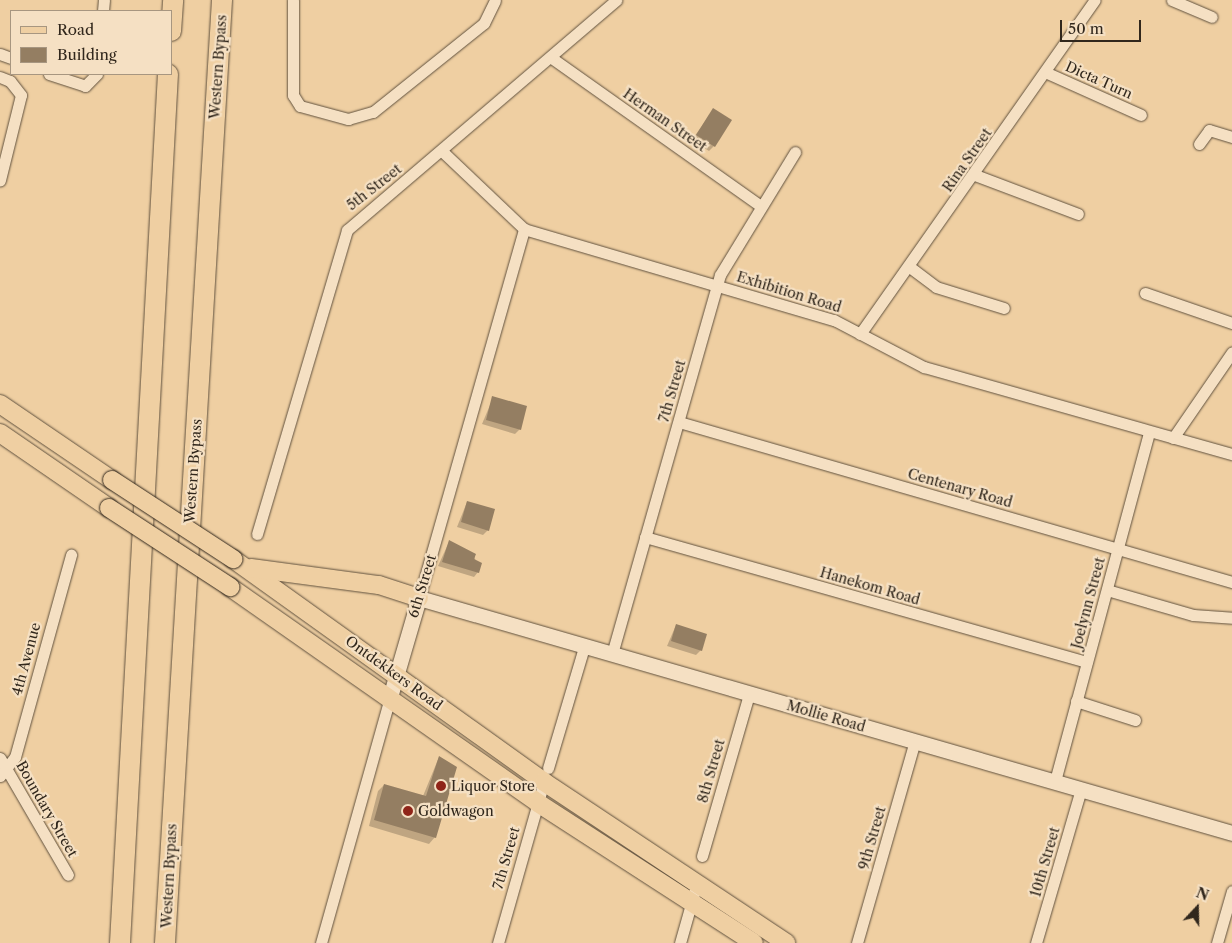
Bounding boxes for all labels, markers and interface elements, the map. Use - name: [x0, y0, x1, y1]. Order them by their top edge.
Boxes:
- legend: [10, 10, 172, 75]
- scale bar: [1062, 10, 1143, 42]
- street label: Western Bypass: [206, 14, 230, 120]
- text: 50 m: [1068, 19, 1104, 38]
- text: Road: [57, 20, 94, 39]
- text: Building: [57, 45, 117, 64]
- street label: Dicta Turn: [1063, 58, 1135, 102]
- street label: Herman Street: [620, 85, 710, 155]
- street label: Rina Street: [939, 125, 995, 195]
- street label: 5th Street: [343, 160, 405, 214]
- street label: Exhibition Road: [735, 268, 843, 316]
- street label: 7th Street: [655, 358, 689, 424]
- street label: Western Bypass: [181, 418, 205, 524]
- street label: Centenary Road: [906, 465, 1014, 511]
- street label: 6th Street: [404, 552, 440, 620]
- street label: Joelynn Street: [1068, 555, 1108, 651]
- street label: Hanekom Road: [818, 564, 922, 608]
- street label: 4th Avenue: [8, 620, 44, 698]
- street label: Ontdekkers Road: [342, 632, 446, 714]
- street label: Mollie Road: [785, 697, 867, 735]
- street label: 8th Street: [694, 737, 728, 805]
- street label: Boundary Street: [13, 758, 81, 860]
- place label: Liquor Store: [451, 778, 535, 794]
- marker: Liquor Store: [435, 780, 447, 792]
- place label: Goldwagon: [418, 803, 494, 819]
- street label: 9th Street: [855, 804, 889, 872]
- marker: Goldwagon: [402, 805, 414, 817]
- street label: Western Bypass: [158, 823, 180, 929]
- street label: 7th Street: [489, 825, 523, 891]
- street label: 10th Street: [1027, 825, 1063, 899]
- north arrow: [1172, 883, 1222, 933]
- text: N: [1193, 883, 1211, 905]

